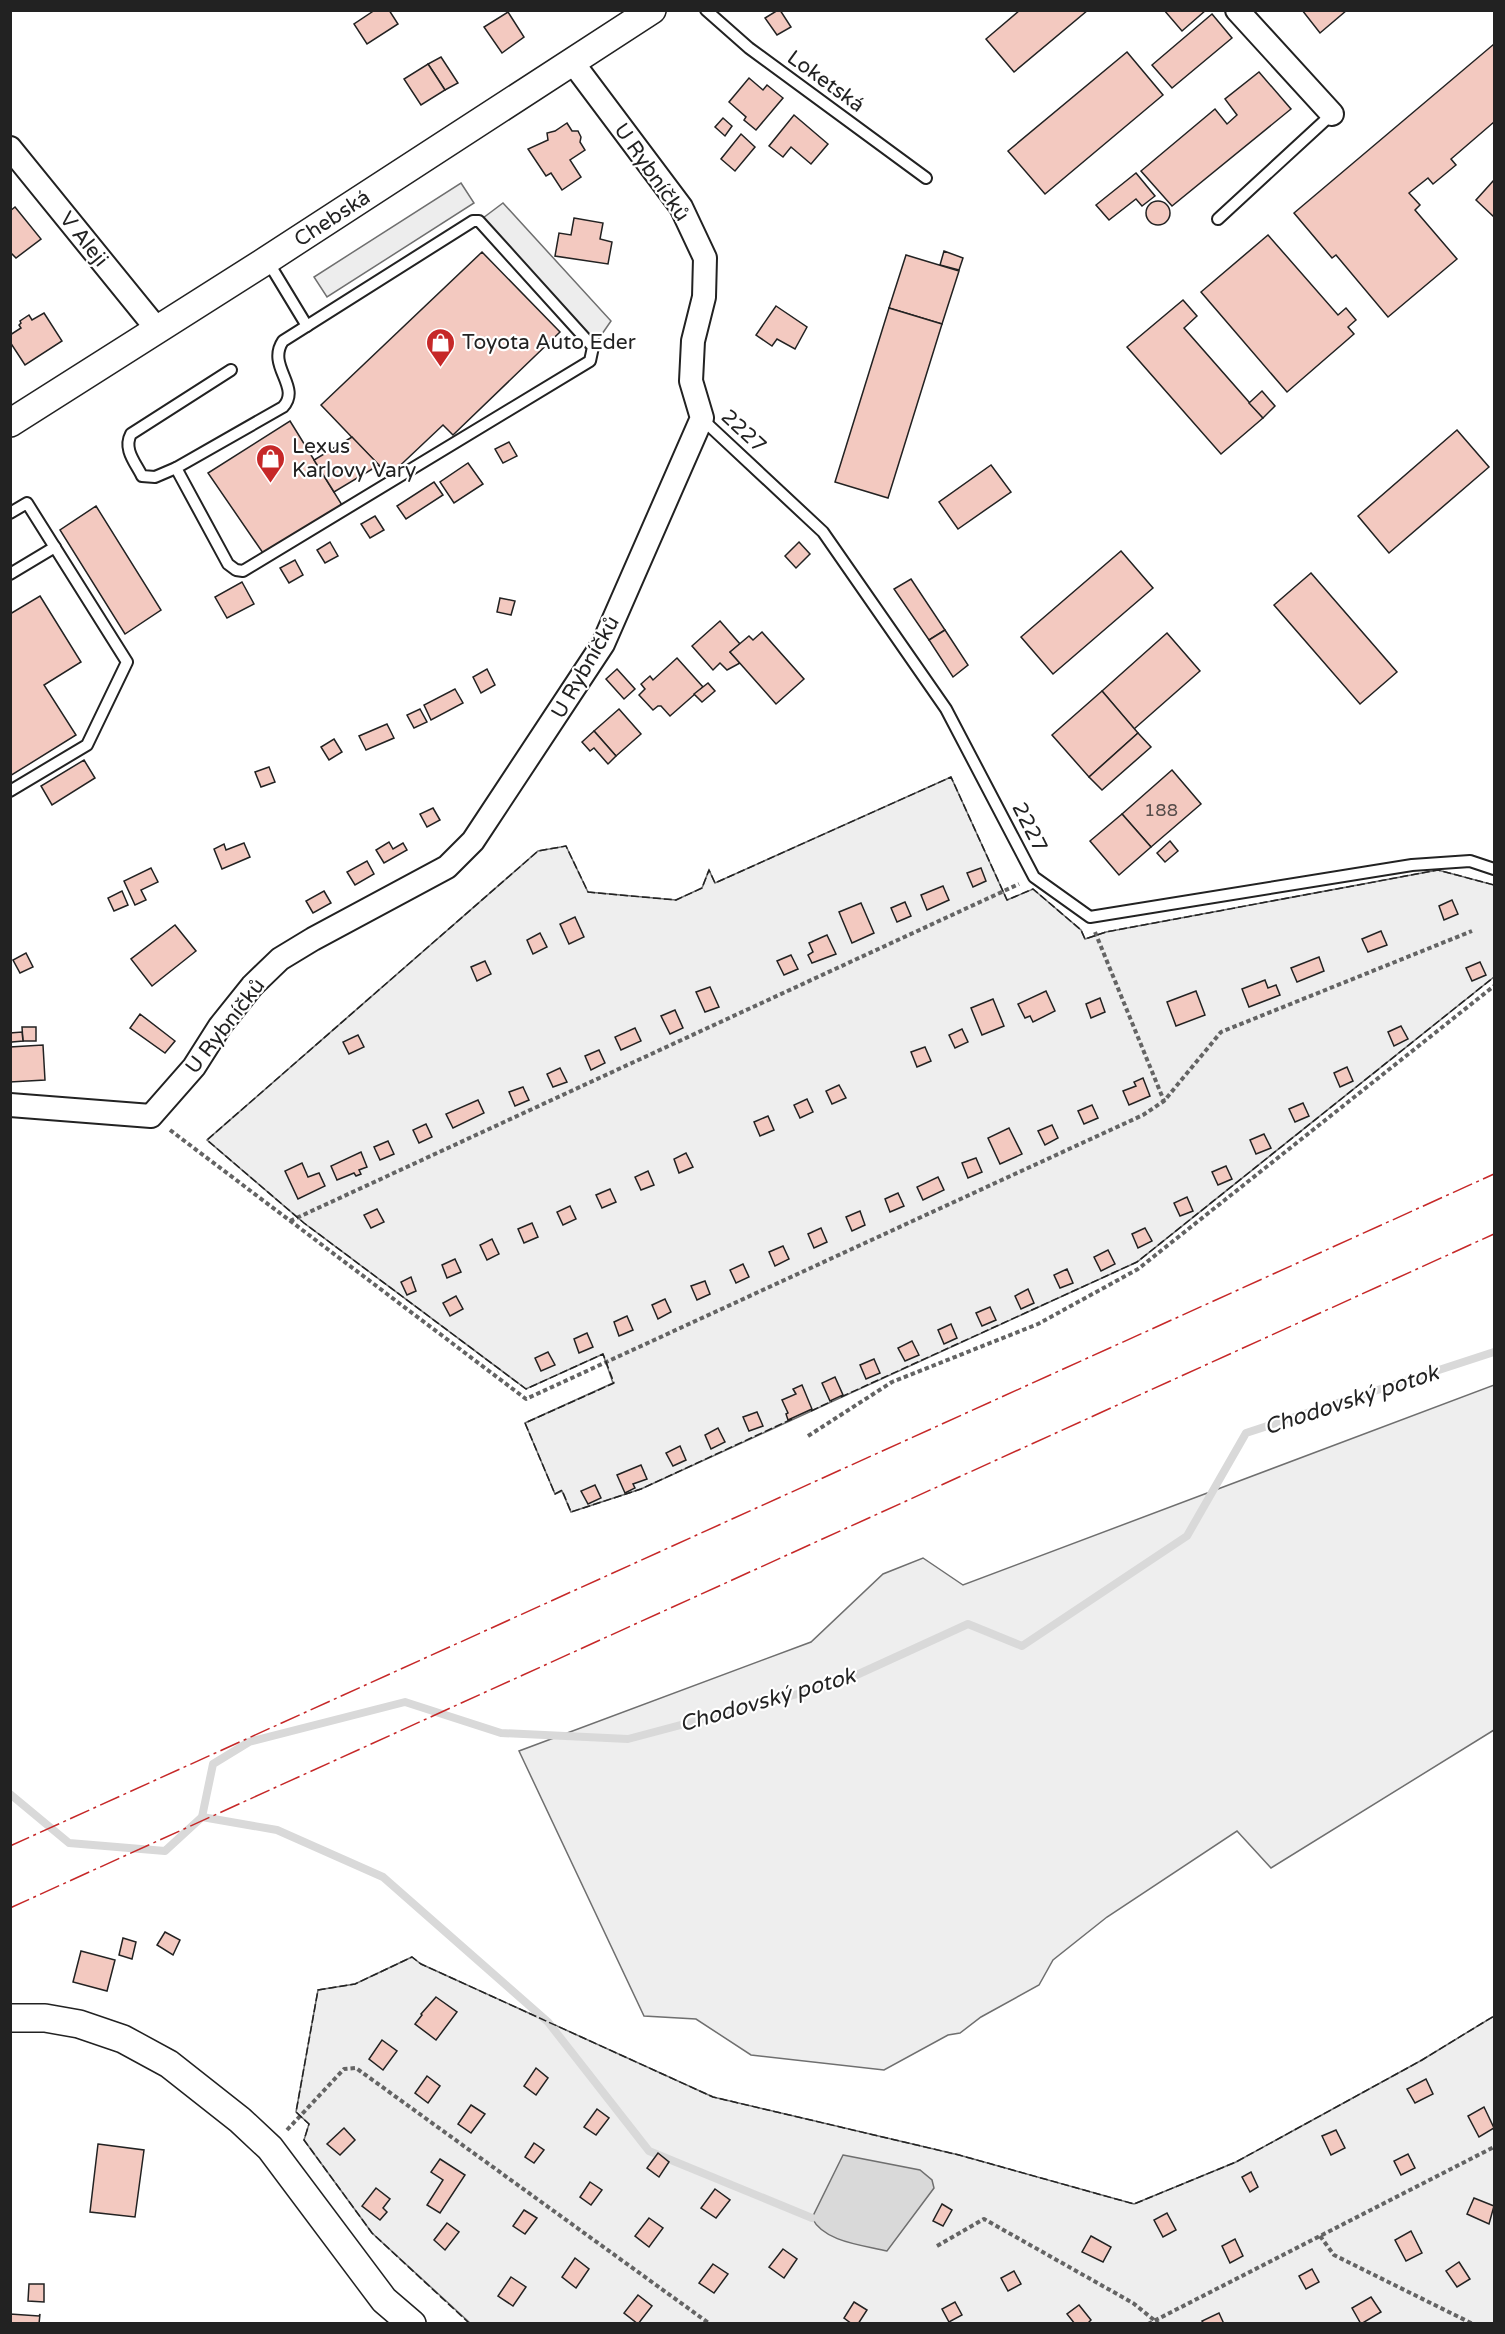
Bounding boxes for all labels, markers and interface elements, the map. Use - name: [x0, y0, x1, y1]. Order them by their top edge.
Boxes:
- street label: Loketská: [782, 45, 869, 118]
- street label: U Rybníčků: [609, 118, 695, 226]
- street label: Chebská: [290, 185, 375, 252]
- street label: V Aleji: [54, 207, 113, 272]
- shop icon: Toyota Auto Eder: [425, 326, 457, 368]
- place label: Toyota Auto Eder: [462, 330, 636, 355]
- street label: 2227: [716, 404, 771, 459]
- place label: Lexus Karlovy Vary: [292, 434, 416, 483]
- shop icon: Lexus Karlovy Vary: [255, 442, 287, 484]
- street label: U Rybníčků: [546, 612, 625, 723]
- street label: 2227: [1006, 798, 1053, 856]
- house number: 188: [1144, 799, 1178, 821]
- street label: U Rybníčků: [180, 974, 270, 1079]
- water label: Chodovský potok: [1261, 1359, 1444, 1440]
- water label: Chodovský potok: [676, 1662, 860, 1737]

